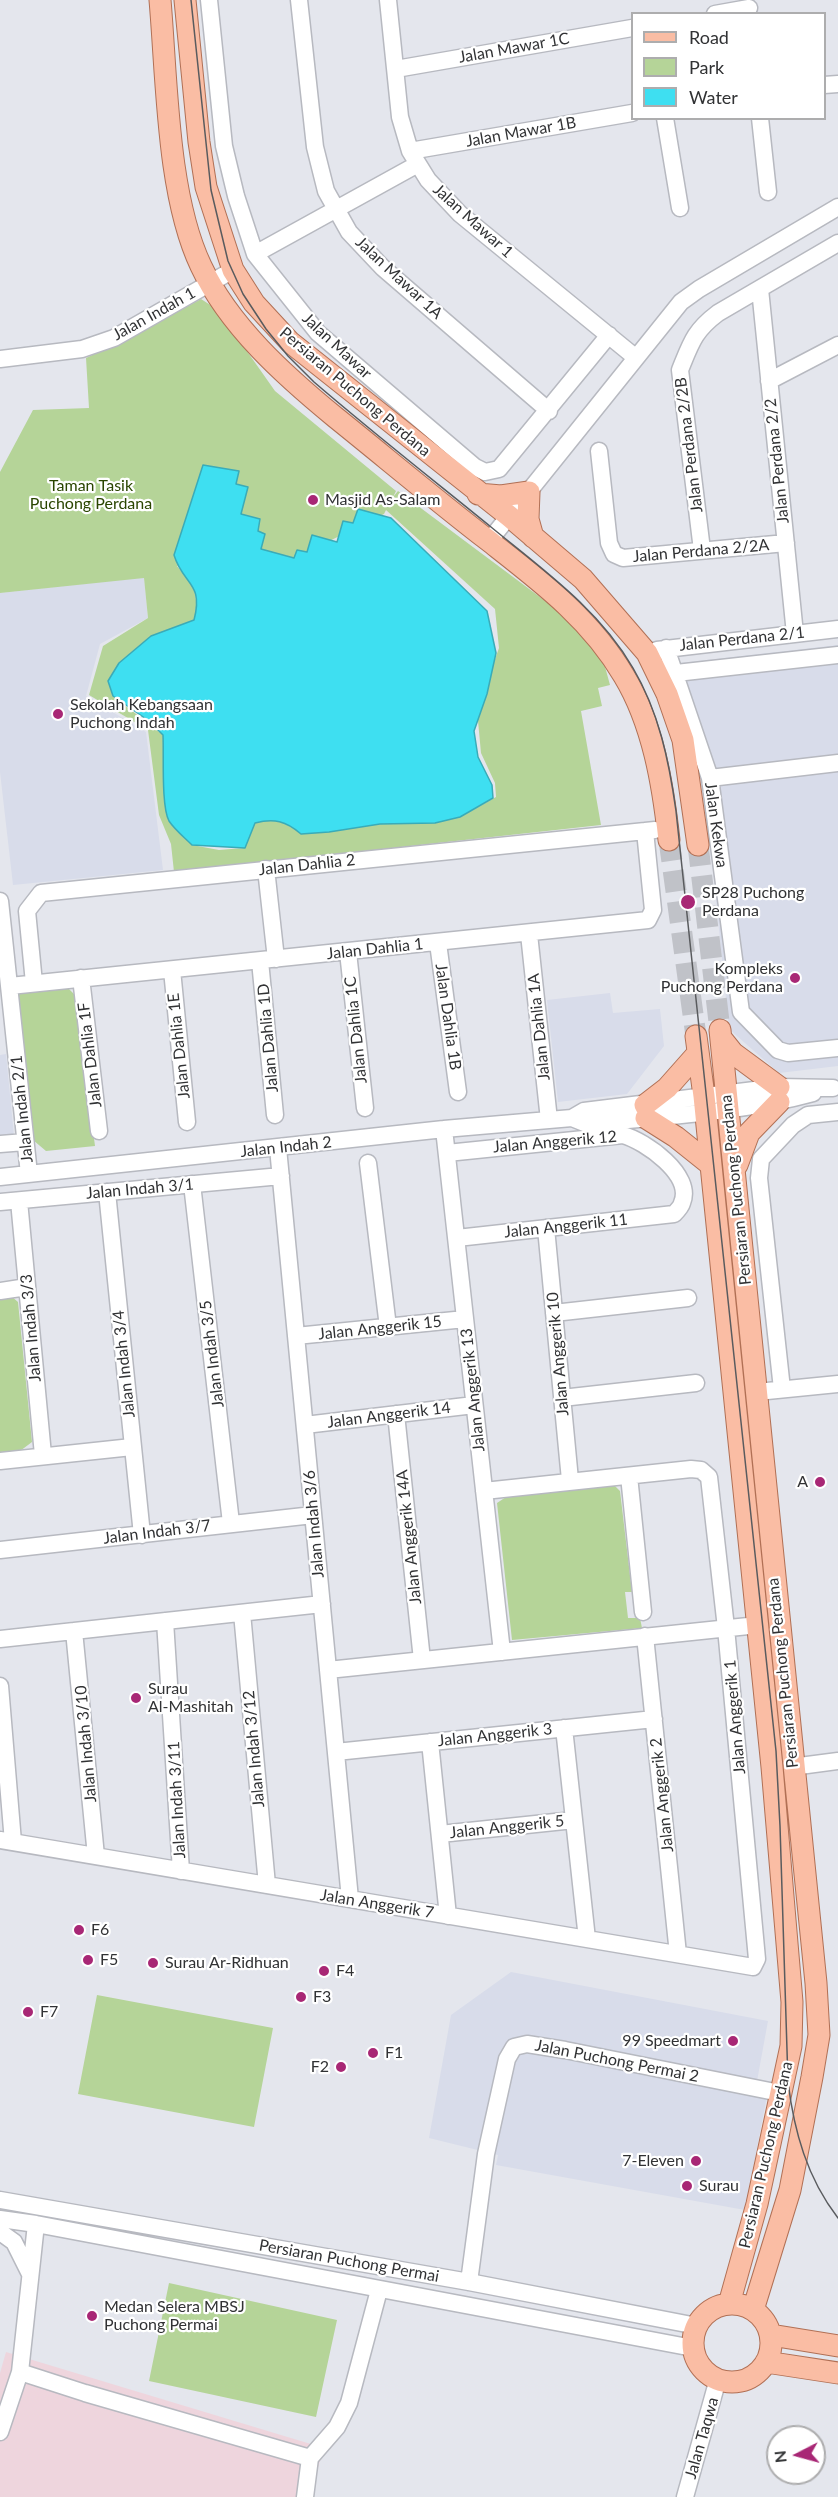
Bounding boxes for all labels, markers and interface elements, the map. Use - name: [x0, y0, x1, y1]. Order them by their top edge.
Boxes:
- legend: [631, 12, 826, 120]
- text: Road: [689, 26, 729, 48]
- street label: Jalan Mawar 1C: [457, 29, 571, 67]
- text: Park: [689, 56, 724, 78]
- text: Water: [689, 86, 738, 108]
- street label: Jalan Mawar 1B: [464, 113, 578, 151]
- street label: Jalan Mawar 1: [429, 180, 517, 262]
- street label: Jalan Mawar 1A: [351, 233, 447, 323]
- street label: Jalan Indah 1: [109, 283, 199, 345]
- street label: Jalan Mawar: [298, 309, 376, 383]
- street label: Persiaran Puchong Perdana: [276, 323, 434, 461]
- street label: Jalan Perdana 2/2B: [671, 376, 707, 514]
- street label: Jalan Perdana 2/2: [761, 397, 793, 525]
- park label: Taman Tasik Puchong Perdana: [30, 476, 152, 514]
- place label: Masjid As-Salam: [325, 490, 440, 510]
- marker: Masjid As-Salam: [306, 493, 320, 507]
- street label: Jalan Perdana 2/2A: [632, 535, 770, 567]
- street label: Jalan Perdana 2/1: [678, 623, 806, 655]
- place label: Sekolah Kebangsaan Puchong Indah: [70, 695, 213, 733]
- marker: Sekolah Kebangsaan Puchong Indah: [51, 707, 65, 721]
- street label: Jalan Kekwa: [700, 781, 732, 869]
- street label: Jalan Dahlia 2: [258, 850, 356, 880]
- place label: SP28 Puchong Perdana: [702, 883, 804, 921]
- marker: SP28 Puchong Perdana: [679, 893, 697, 911]
- street label: Jalan Dahlia 1: [326, 934, 424, 964]
- place label: Kompleks Puchong Perdana: [661, 959, 783, 997]
- street label: Jalan Dahlia 1B: [431, 963, 465, 1071]
- marker: Kompleks Puchong Perdana: [788, 971, 802, 985]
- street label: Jalan Dahlia 1A: [524, 972, 554, 1082]
- street label: Jalan Dahlia 1C: [341, 975, 371, 1085]
- street label: Jalan Dahlia 1D: [254, 983, 282, 1093]
- street label: Jalan Dahlia 1E: [164, 992, 194, 1100]
- street label: Jalan Dahlia 1F: [74, 1001, 106, 1109]
- street label: Jalan Indah 2/1: [7, 1054, 37, 1164]
- street label: Persiaran Puchong Perdana: [716, 1094, 756, 1286]
- street label: Jalan Anggerik 12: [492, 1127, 618, 1157]
- street label: Jalan Indah 2: [239, 1133, 333, 1161]
- street label: Jalan Indah 3/1: [85, 1175, 195, 1203]
- street label: Jalan Anggerik 11: [503, 1210, 629, 1242]
- street label: Jalan Indah 3/3: [17, 1273, 45, 1383]
- street label: Jalan Anggerik 10: [543, 1291, 573, 1417]
- street label: Jalan Indah 3/5: [196, 1299, 228, 1409]
- street label: Jalan Indah 3/4: [109, 1309, 139, 1419]
- street label: Jalan Anggerik 15: [317, 1312, 443, 1344]
- street label: Jalan Anggerik 13: [457, 1327, 489, 1453]
- street label: Jalan Anggerik 14: [326, 1398, 452, 1432]
- street label: Jalan Indah 3/6: [300, 1469, 328, 1579]
- street label: Jalan Anggerik 14A: [392, 1469, 426, 1605]
- place label: A: [797, 1472, 808, 1492]
- marker: A: [813, 1475, 827, 1489]
- street label: Jalan Indah 3/7: [102, 1516, 212, 1548]
- street label: Persiaran Puchong Perdana: [763, 1577, 803, 1769]
- street label: Jalan Anggerik 1: [720, 1659, 750, 1775]
- place label: Surau Al-Mashitah: [148, 1679, 233, 1717]
- street label: Jalan Indah 3/10: [71, 1685, 101, 1803]
- street label: Jalan Indah 3/12: [239, 1690, 269, 1808]
- marker: Surau Al-Mashitah: [129, 1691, 143, 1705]
- street label: Jalan Anggerik 3: [437, 1719, 553, 1751]
- street label: Jalan Anggerik 2: [646, 1737, 678, 1853]
- street label: Jalan Indah 3/11: [164, 1741, 190, 1859]
- street label: Jalan Anggerik 5: [449, 1811, 565, 1843]
- street label: Jalan Anggerik 7: [319, 1886, 435, 1922]
- place label: F6: [91, 1920, 109, 1940]
- marker: F6: [72, 1923, 86, 1937]
- place label: F5: [100, 1950, 118, 1970]
- marker: F5: [81, 1953, 95, 1967]
- place label: Surau Ar-Ridhuan: [165, 1953, 289, 1973]
- marker: Surau Ar-Ridhuan: [146, 1956, 160, 1970]
- place label: F4: [336, 1961, 354, 1981]
- marker: F4: [317, 1964, 331, 1978]
- place label: F3: [313, 1987, 331, 2007]
- marker: F3: [294, 1990, 308, 2004]
- place label: F7: [40, 2002, 58, 2022]
- marker: F7: [21, 2005, 35, 2019]
- place label: 99 Speedmart: [622, 2031, 721, 2051]
- marker: 99 Speedmart: [726, 2034, 740, 2048]
- street label: Jalan Puchong Permai 2: [534, 2036, 700, 2086]
- place label: F1: [385, 2043, 403, 2063]
- marker: F1: [366, 2046, 380, 2060]
- place label: F2: [311, 2057, 329, 2077]
- marker: F2: [334, 2060, 348, 2074]
- street label: Persiaran Puchong Perdana: [735, 2060, 797, 2250]
- place label: 7-Eleven: [622, 2151, 684, 2171]
- marker: 7-Eleven: [689, 2154, 703, 2168]
- place label: Surau: [699, 2176, 739, 2196]
- marker: Surau: [680, 2179, 694, 2193]
- street label: Persiaran Puchong Permai: [257, 2236, 441, 2286]
- place label: Medan Selera MBSJ Puchong Permai: [104, 2297, 245, 2335]
- marker: Medan Selera MBSJ Puchong Permai: [85, 2309, 99, 2323]
- street label: Jalan Taqwa: [681, 2395, 723, 2481]
- north arrow: [766, 2425, 826, 2485]
- text: N: [769, 2450, 790, 2464]

